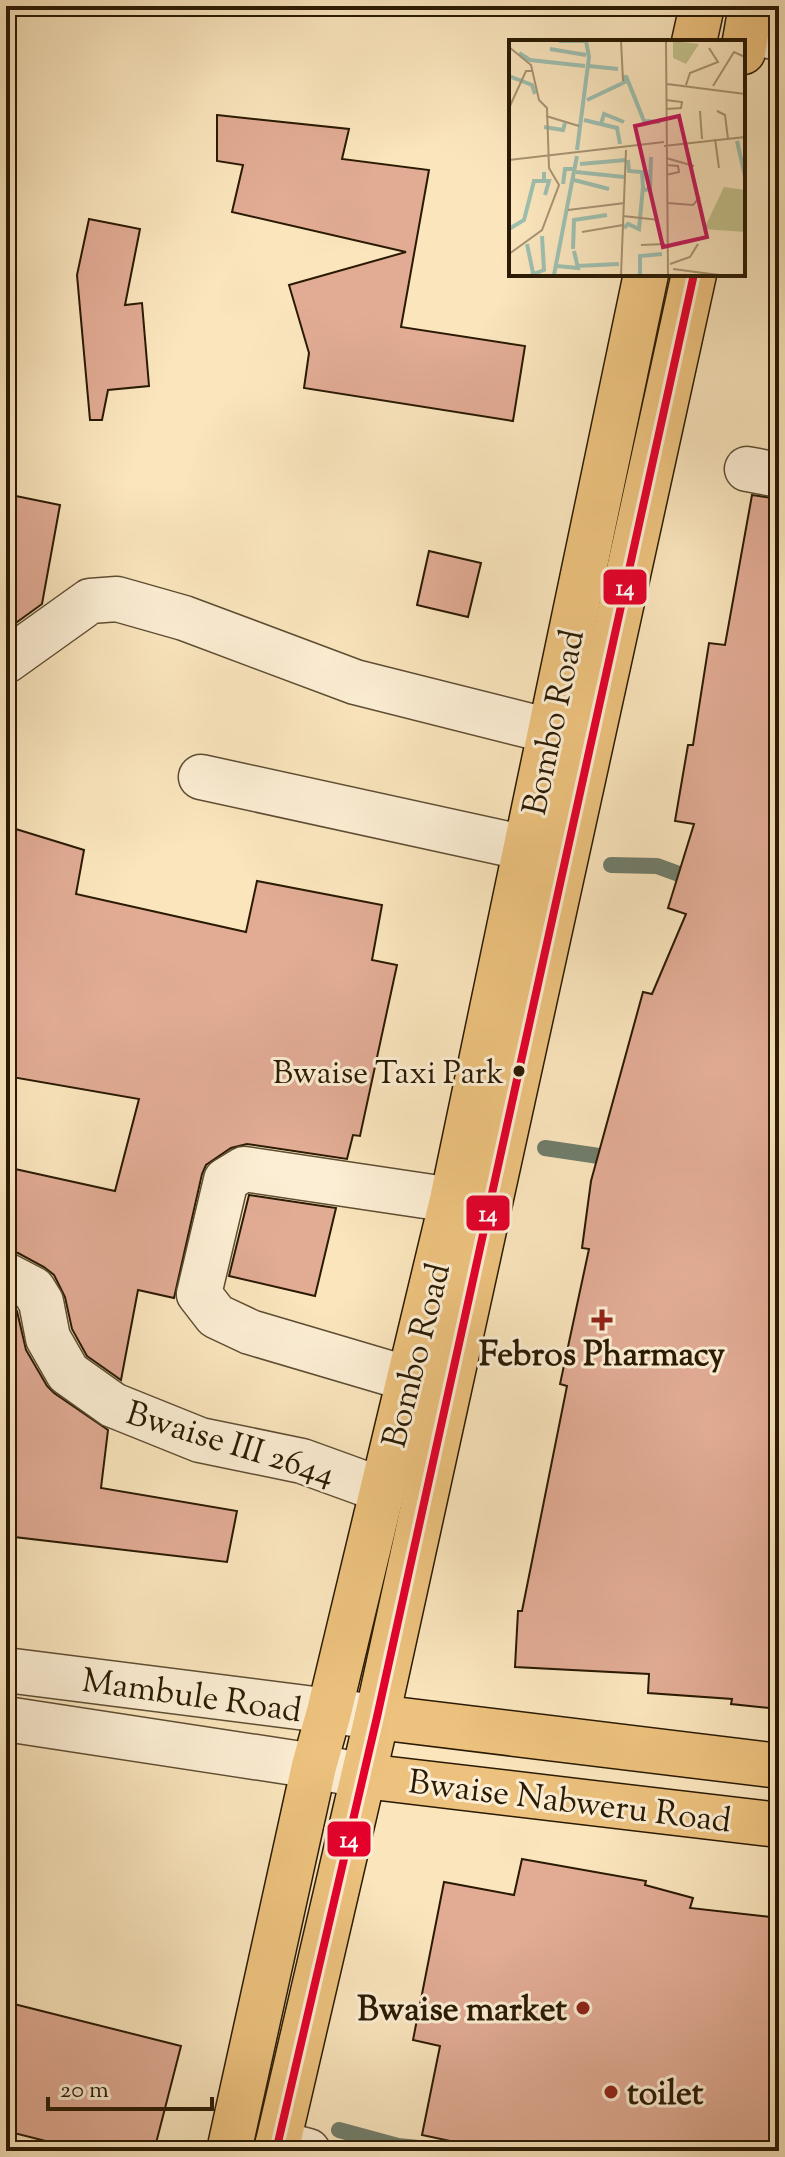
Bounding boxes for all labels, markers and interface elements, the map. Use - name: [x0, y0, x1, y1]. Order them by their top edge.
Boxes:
- inset map: [509, 40, 745, 276]
- line badge: 14: [602, 568, 648, 606]
- text: 14: [616, 574, 634, 606]
- street label: Bombo Road: [512, 625, 599, 820]
- place label: Bwaise Taxi Park: [273, 1052, 504, 1098]
- marker: Bwaise Taxi Park: [511, 1063, 527, 1079]
- line badge: 14: [465, 1194, 511, 1232]
- text: 14: [479, 1200, 497, 1232]
- street label: Bombo Road: [372, 1258, 465, 1453]
- marker: Febros Pharmacy: [593, 1311, 611, 1329]
- place label: Febros Pharmacy: [479, 1332, 725, 1381]
- street label: Bwaise III 2644: [120, 1390, 340, 1500]
- street label: Mambule Road: [78, 1658, 305, 1737]
- street label: Bwaise Nabweru Road: [405, 1759, 734, 1848]
- line badge: 14: [326, 1820, 372, 1858]
- text: 14: [340, 1826, 358, 1858]
- place label: Bwaise market: [357, 1987, 567, 2036]
- marker: Bwaise market: [574, 1999, 592, 2017]
- scale bar: [48, 2061, 212, 2111]
- place label: toilet: [627, 2071, 704, 2120]
- text: 20 m: [60, 2074, 109, 2108]
- marker: toilet: [602, 2083, 620, 2101]

